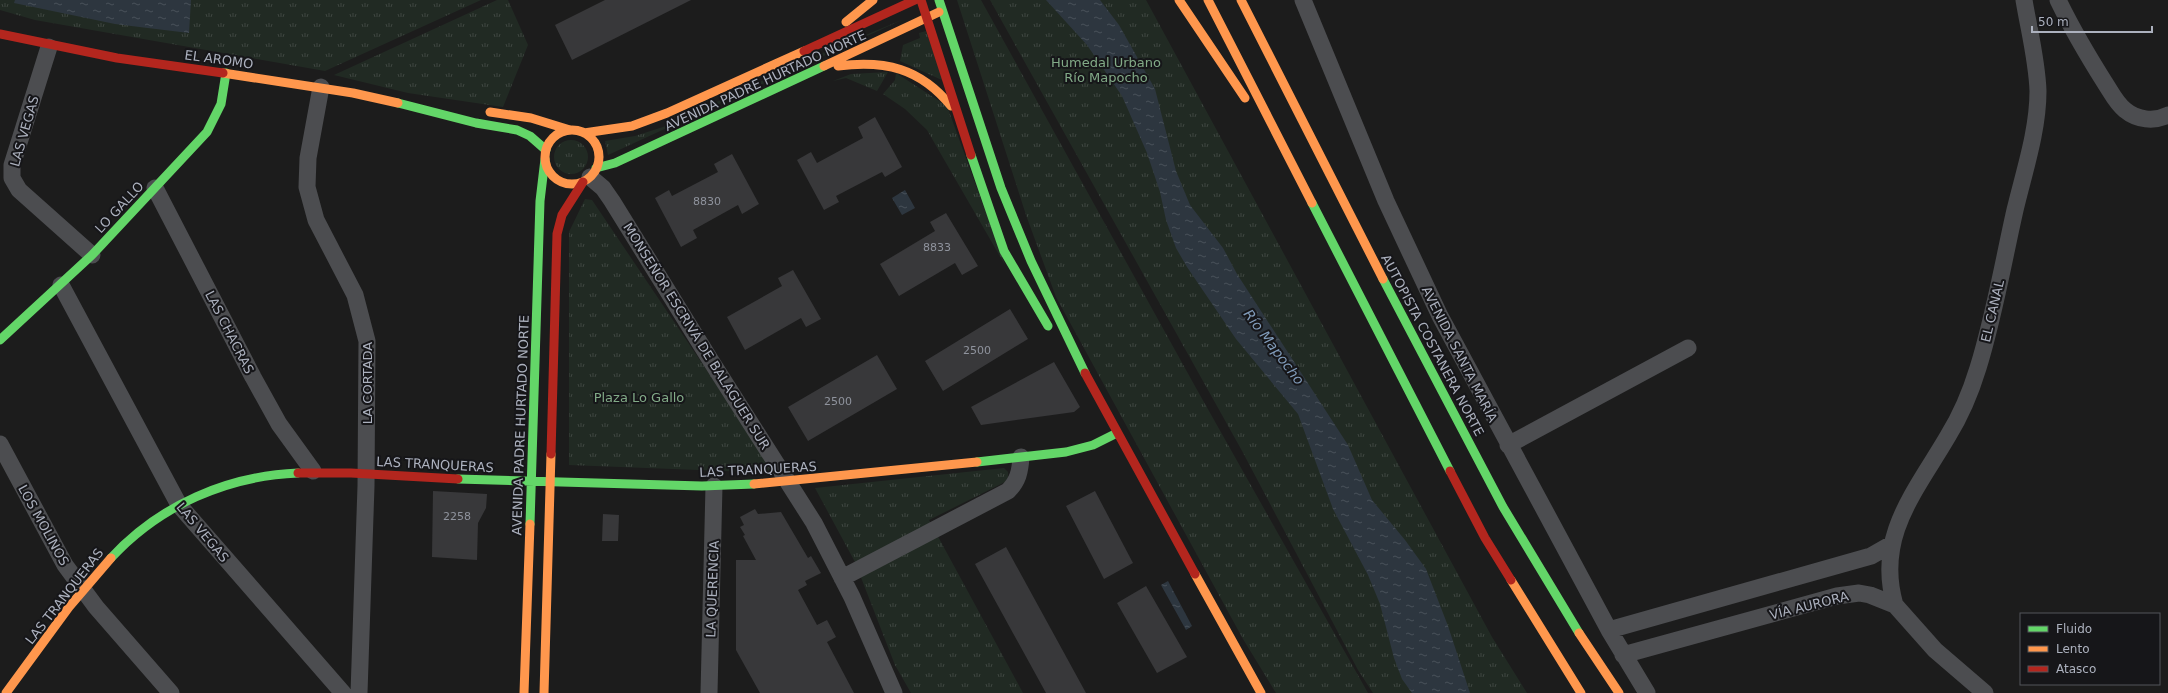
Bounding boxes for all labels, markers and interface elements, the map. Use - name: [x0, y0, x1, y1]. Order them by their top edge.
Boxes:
- scale bar: [2032, 8, 2152, 34]
- text: 50 m: [2038, 15, 2069, 29]
- street label: AVENIDA PADRE HURTADO NORTE: [662, 27, 868, 134]
- street label: EL AROMO: [184, 47, 254, 72]
- park label: Humedal Urbano Río Mapocho: [1051, 55, 1161, 85]
- street label: LAS VEGAS: [7, 94, 42, 168]
- street label: LO GALLO: [92, 179, 147, 236]
- house number: 8830: [693, 195, 721, 208]
- street label: MONSEÑOR ESCRIVÁ DE BALAGUER SUR: [620, 220, 773, 452]
- house number: 8833: [923, 241, 951, 254]
- street label: AUTOPISTA COSTANERA NORTE: [1378, 252, 1487, 439]
- street label: EL CANAL: [1978, 278, 2007, 344]
- street label: AVENIDA SANTA MARÍA: [1419, 284, 1500, 425]
- street label: LAS CHACRAS: [202, 288, 257, 376]
- water label: Río Mapocho: [1241, 306, 1307, 388]
- street label: AVENIDA PADRE HURTADO NORTE: [509, 315, 532, 536]
- street label: LA CORTADA: [360, 342, 375, 424]
- house number: 2500: [963, 344, 991, 357]
- park label: Plaza Lo Gallo: [594, 390, 684, 405]
- house number: 2500: [824, 395, 852, 408]
- street label: LAS TRANQUERAS: [376, 454, 494, 475]
- street label: LAS TRANQUERAS: [699, 459, 817, 480]
- street label: LOS MOLINOS: [15, 482, 72, 568]
- street label: LAS VEGAS: [173, 499, 232, 565]
- house number: 2258: [443, 510, 471, 523]
- street label: LA QUERENCIA: [703, 540, 722, 638]
- street label: LAS TRANQUERAS: [22, 545, 106, 647]
- street label: VÍA AURORA: [1768, 588, 1850, 623]
- legend: [2020, 613, 2160, 685]
- text: Fluido: [2056, 622, 2092, 636]
- text: Lento: [2056, 642, 2090, 656]
- text: Atasco: [2056, 662, 2096, 676]

